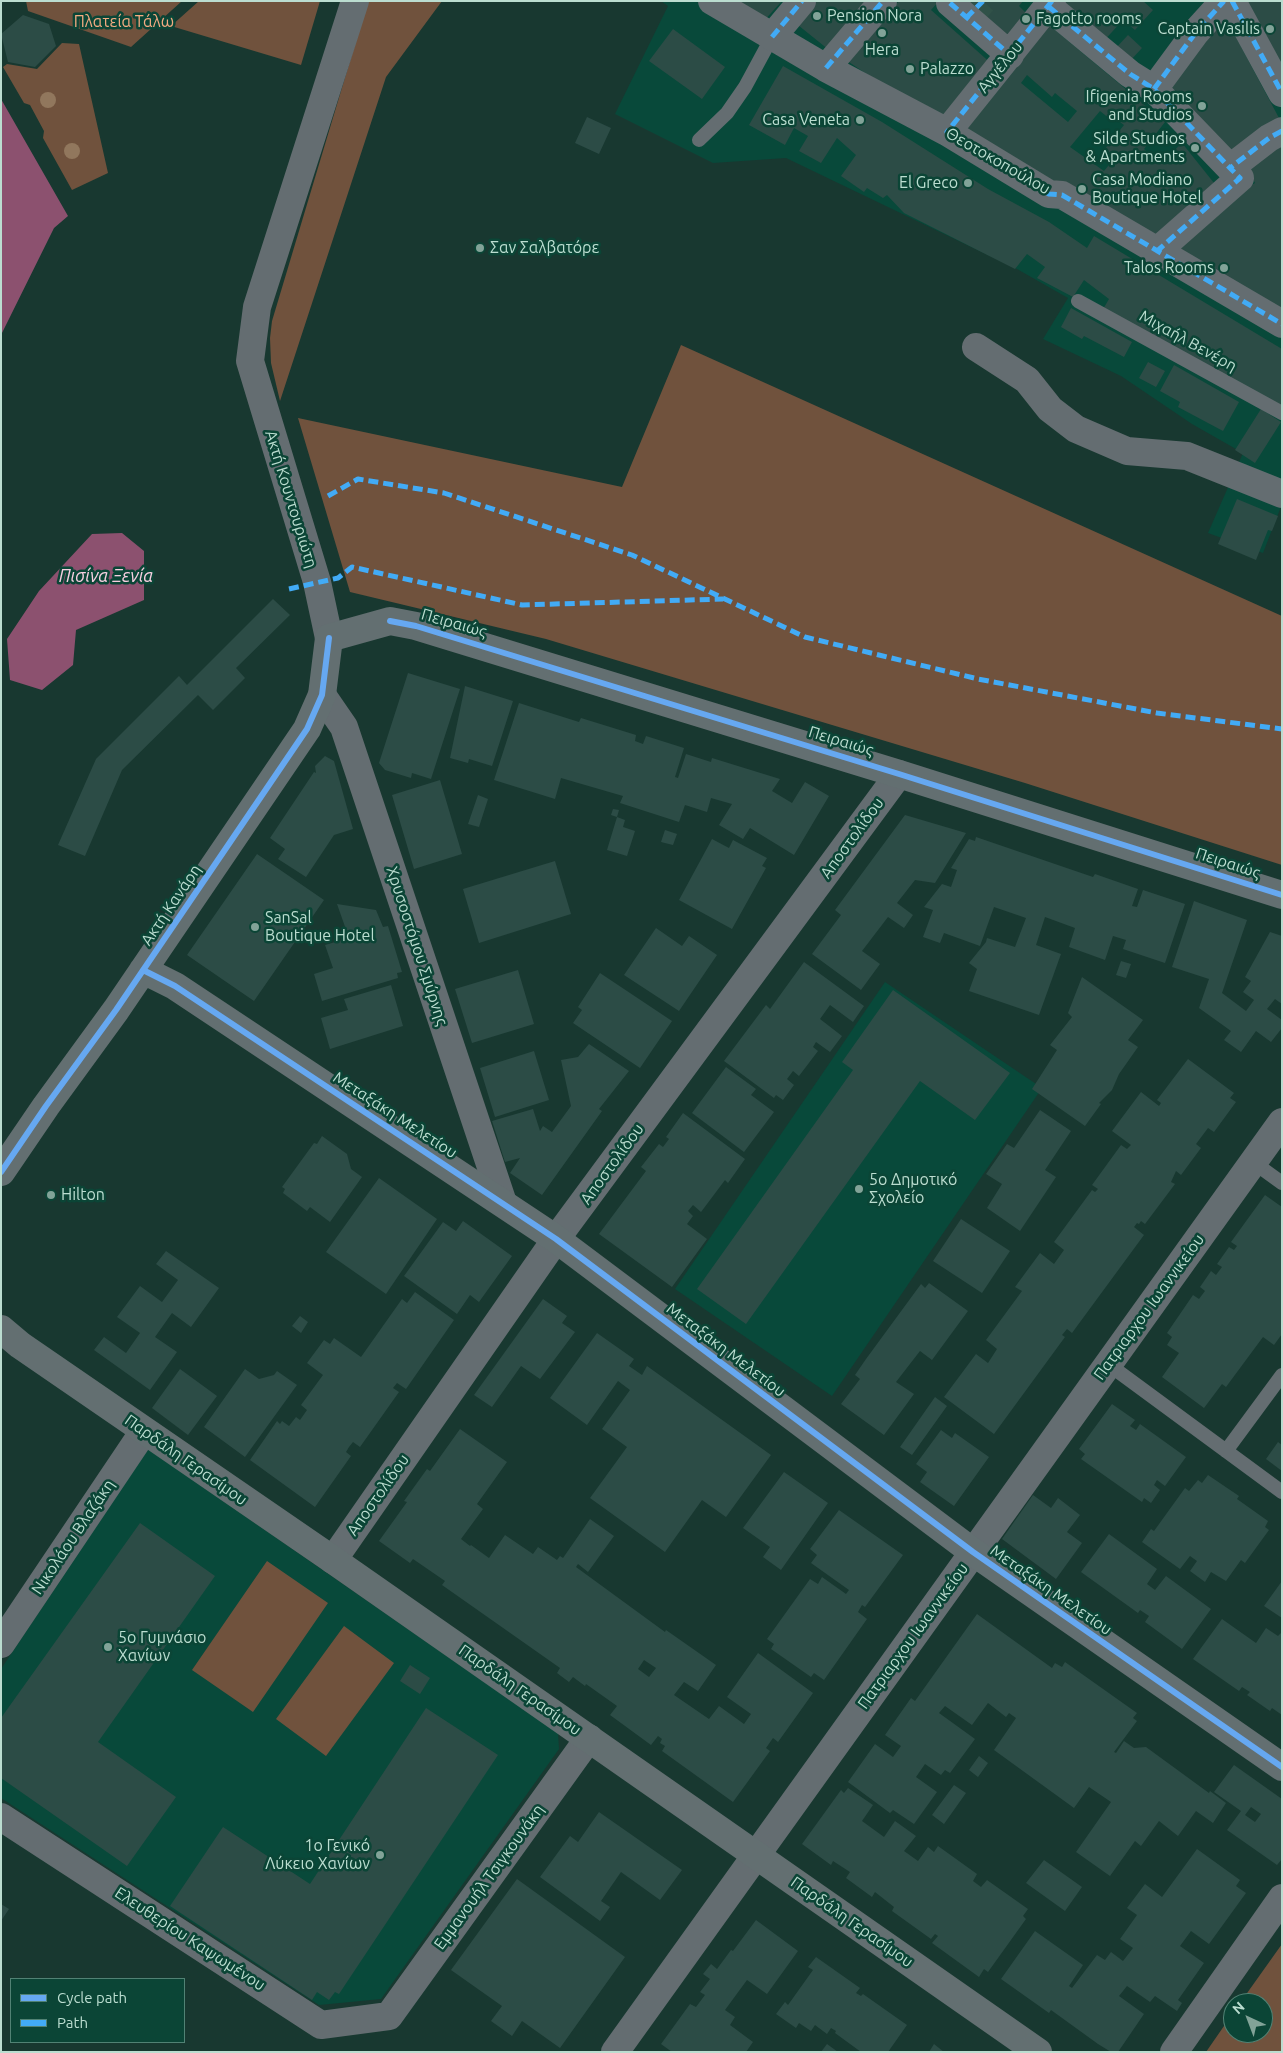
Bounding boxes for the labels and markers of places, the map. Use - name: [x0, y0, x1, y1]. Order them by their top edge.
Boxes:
- place label: Pension Nora: [827, 6, 922, 26]
- place label: Fagotto rooms: [1036, 9, 1142, 29]
- marker: Pension Nora: [811, 10, 823, 22]
- marker: Fagotto rooms: [1020, 13, 1032, 25]
- place label: Captain Vasilis: [1157, 19, 1260, 39]
- marker: Captain Vasilis: [1264, 23, 1276, 35]
- marker: Hera: [876, 27, 888, 39]
- place label: Hera: [865, 40, 899, 60]
- place label: Palazzo: [920, 59, 974, 79]
- marker: Palazzo: [904, 63, 916, 75]
- place label: Ifigenia Rooms and Studios: [1086, 87, 1192, 125]
- marker: Ifigenia Rooms and Studios: [1196, 100, 1208, 112]
- place label: Casa Veneta: [762, 110, 850, 130]
- marker: Casa Veneta: [854, 114, 866, 126]
- place label: Silde Studios & Apartments: [1086, 129, 1185, 167]
- marker: Silde Studios & Apartments: [1189, 142, 1201, 154]
- place label: Casa Modiano Boutique Hotel: [1092, 170, 1202, 208]
- place label: El Greco: [899, 173, 958, 193]
- marker: El Greco: [962, 177, 974, 189]
- marker: Casa Modiano Boutique Hotel: [1076, 183, 1088, 195]
- place label: Σαν Σαλβατόρε: [490, 238, 600, 258]
- marker: Σαν Σαλβατόρε: [474, 242, 486, 254]
- place label: Talos Rooms: [1124, 258, 1214, 278]
- marker: Talos Rooms: [1218, 262, 1230, 274]
- place label: SanSal Boutique Hotel: [265, 908, 375, 946]
- marker: SanSal Boutique Hotel: [249, 921, 261, 933]
- place label: 5ο Δημοτικό Σχολείο: [869, 1170, 957, 1208]
- marker: 5ο Δημοτικό Σχολείο: [853, 1183, 865, 1195]
- place label: Hilton: [61, 1185, 105, 1205]
- marker: Hilton: [45, 1189, 57, 1201]
- place label: 5ο Γυμνάσιο Χανίων: [118, 1628, 206, 1666]
- marker: 5ο Γυμνάσιο Χανίων: [102, 1641, 114, 1653]
- place label: 1ο Γενικό Λύκειο Χανίων: [265, 1836, 370, 1874]
- marker: 1ο Γενικό Λύκειο Χανίων: [374, 1849, 386, 1861]

